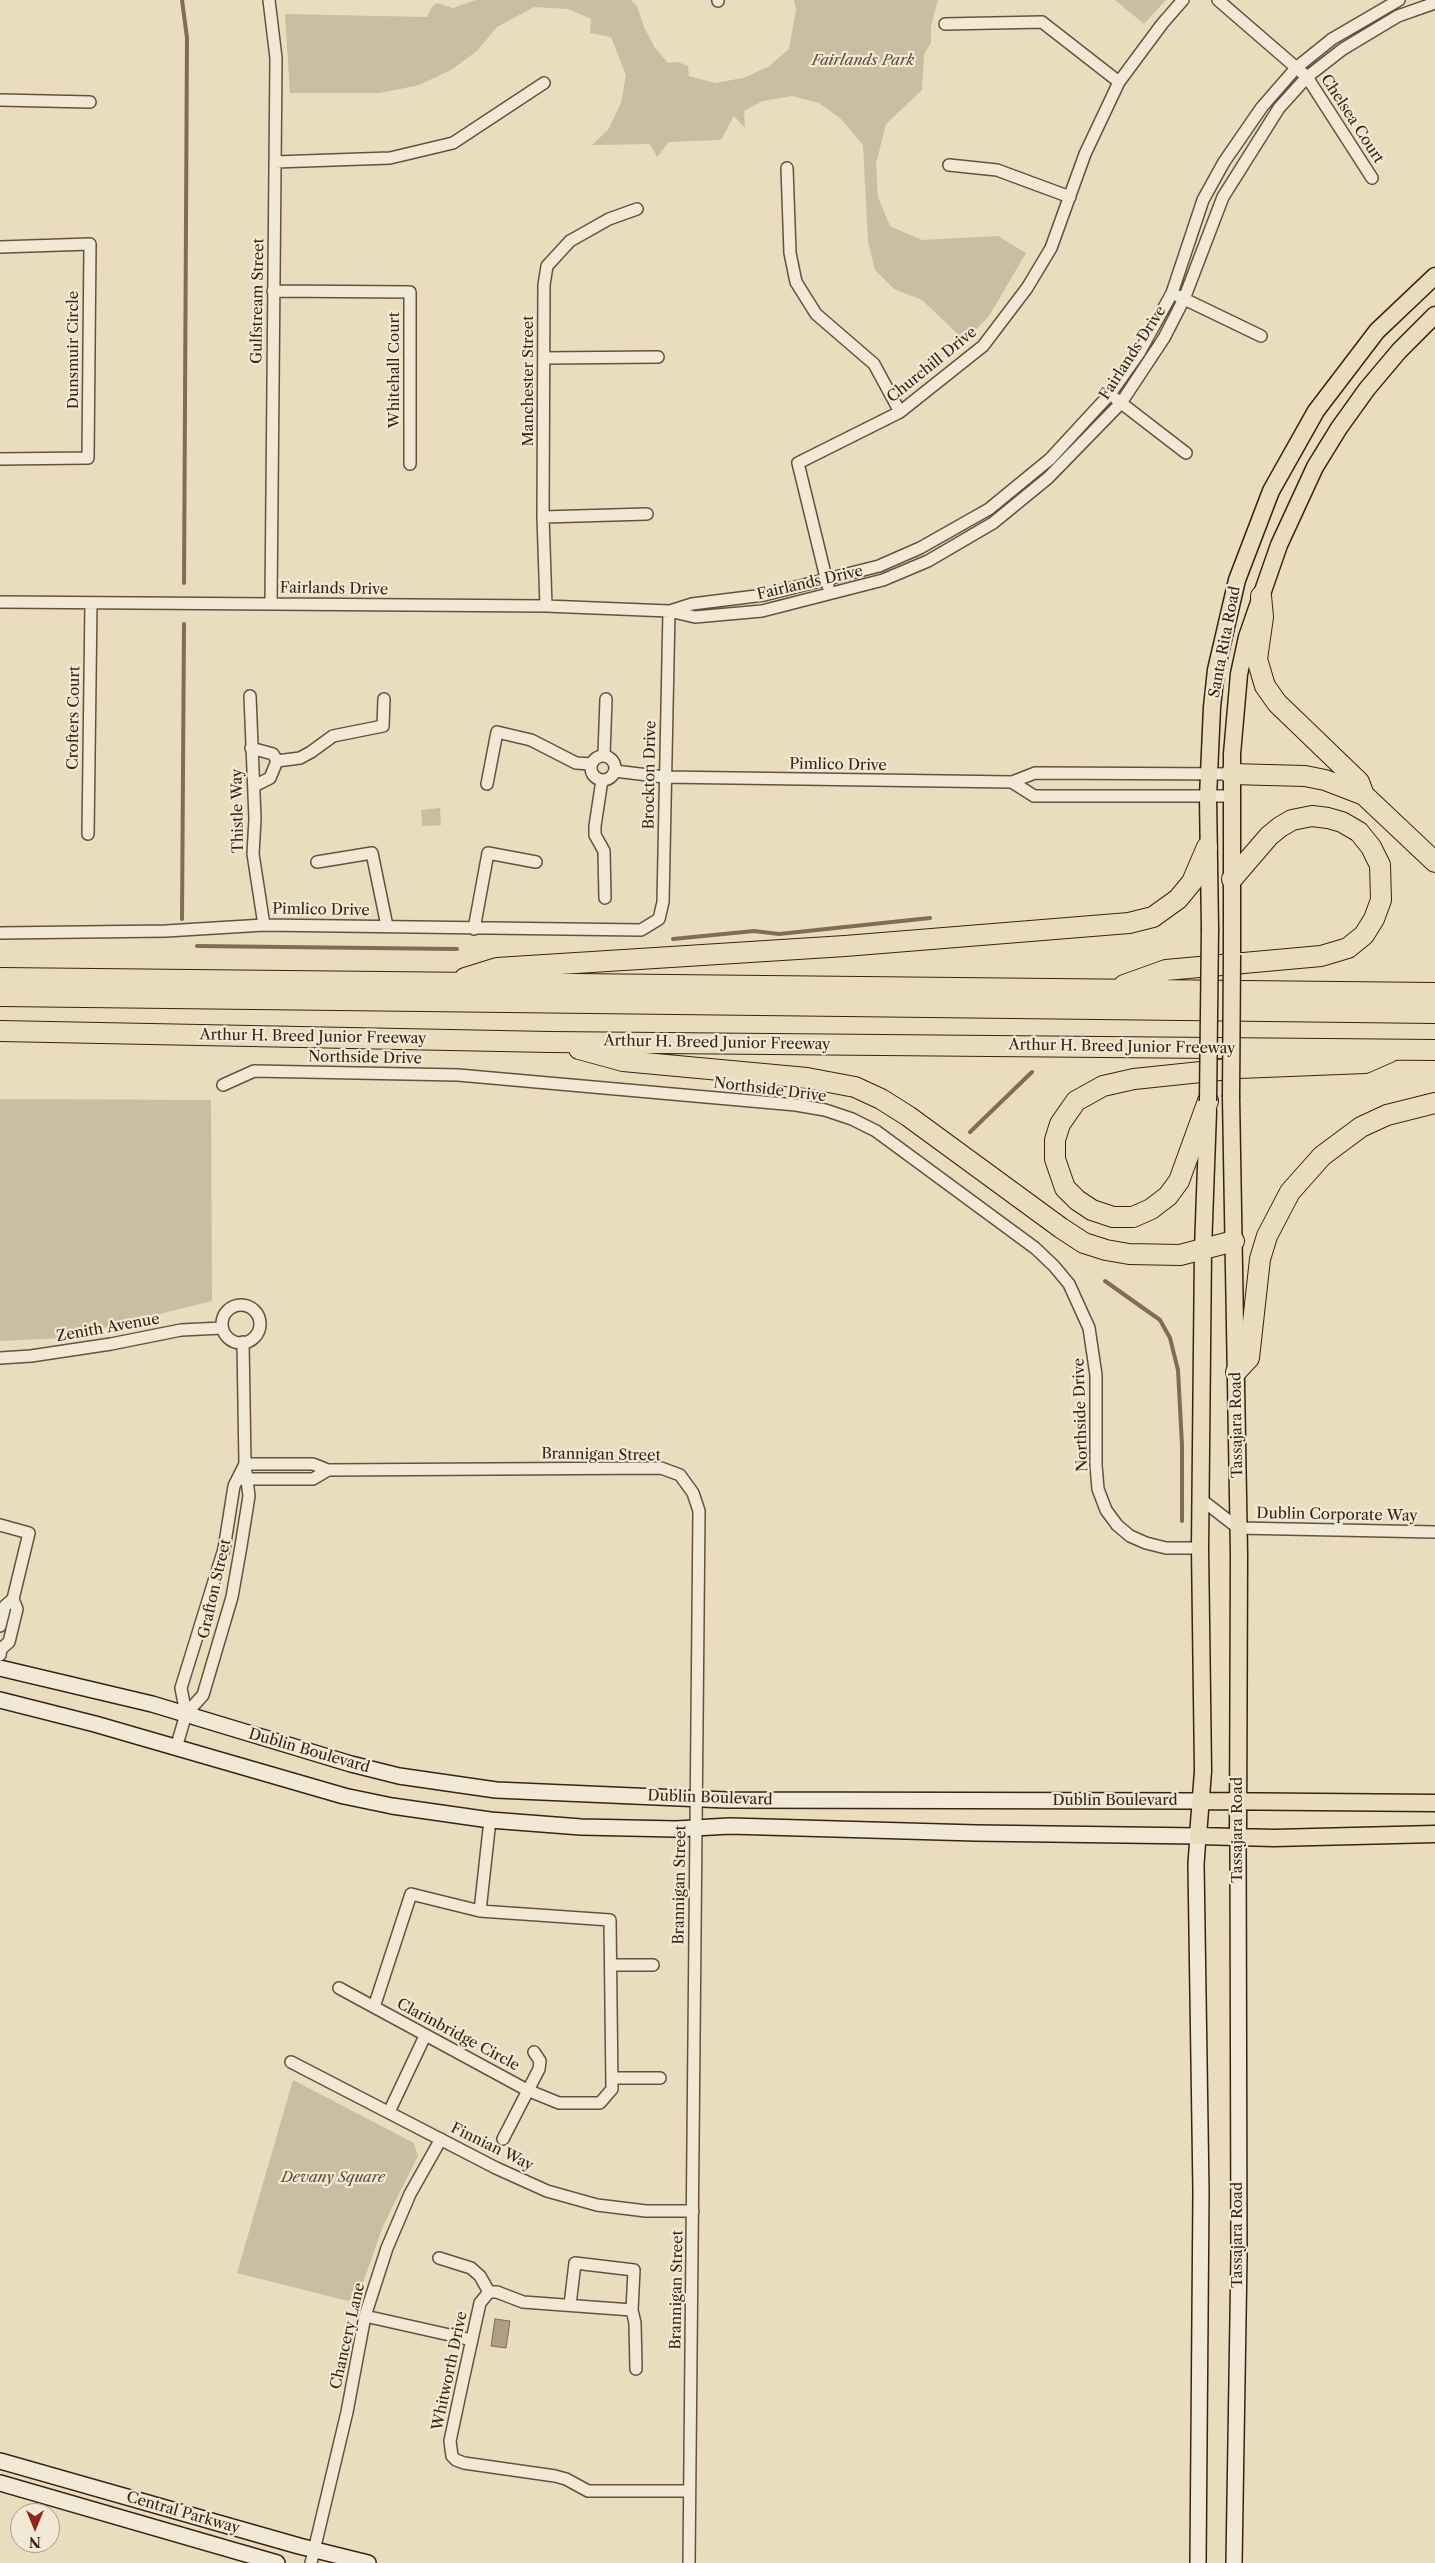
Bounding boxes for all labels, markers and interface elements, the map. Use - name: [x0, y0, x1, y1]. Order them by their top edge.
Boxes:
- park label: Fairlands Park: [812, 52, 914, 70]
- street label: Chelsea Court: [1317, 71, 1387, 167]
- street label: Gulfstream Street: [248, 238, 268, 364]
- street label: Dunsmuir Circle: [65, 291, 83, 409]
- street label: Fairlands Drive: [1096, 303, 1170, 403]
- street label: Whitehall Court: [386, 312, 404, 428]
- street label: Manchester Street: [520, 316, 538, 446]
- street label: Churchill Drive: [884, 323, 980, 407]
- street label: Fairlands Drive: [755, 562, 865, 604]
- street label: Fairlands Drive: [280, 579, 388, 599]
- street label: Santa Rita Road: [1205, 585, 1245, 699]
- street label: Crofters Court: [64, 666, 84, 770]
- street label: Brockton Drive: [640, 720, 660, 830]
- street label: Pimlico Drive: [789, 755, 887, 775]
- street label: Thistle Way: [228, 768, 248, 854]
- street label: Pimlico Drive: [272, 900, 370, 920]
- street label: Arthur H. Breed Junior Freeway: [199, 1026, 427, 1048]
- street label: Arthur H. Breed Junior Freeway: [603, 1032, 831, 1054]
- street label: Arthur H. Breed Junior Freeway: [1008, 1036, 1236, 1058]
- street label: Northside Drive: [308, 1048, 422, 1068]
- street label: Northside Drive: [712, 1074, 828, 1106]
- street label: Zenith Avenue: [55, 1310, 161, 1346]
- street label: Northside Drive: [1070, 1358, 1092, 1472]
- street label: Tassajara Road: [1227, 1372, 1247, 1478]
- street label: Brannigan Street: [541, 1445, 661, 1465]
- street label: Dublin Corporate Way: [1256, 1505, 1418, 1525]
- street label: Grafton Street: [195, 1537, 235, 1641]
- street label: Dublin Boulevard: [246, 1725, 372, 1777]
- street label: Tassajara Road: [1229, 1777, 1247, 1883]
- street label: Dublin Boulevard: [647, 1787, 773, 1809]
- street label: Dublin Boulevard: [1052, 1792, 1178, 1810]
- street label: Brannigan Street: [670, 1825, 690, 1945]
- street label: Clarinbridge Circle: [394, 1995, 522, 2075]
- street label: Finnian Way: [448, 2119, 536, 2175]
- park label: Devany Square: [281, 2169, 385, 2187]
- street label: Tassajara Road: [1229, 2182, 1247, 2288]
- street label: Brannigan Street: [667, 2230, 687, 2350]
- street label: Chancery Lane: [327, 2281, 369, 2391]
- street label: Whitworth Drive: [429, 2310, 471, 2432]
- street label: Central Parkway: [124, 2488, 242, 2538]
- north arrow: [10, 2503, 60, 2553]
- text: N: [29, 2533, 41, 2551]

